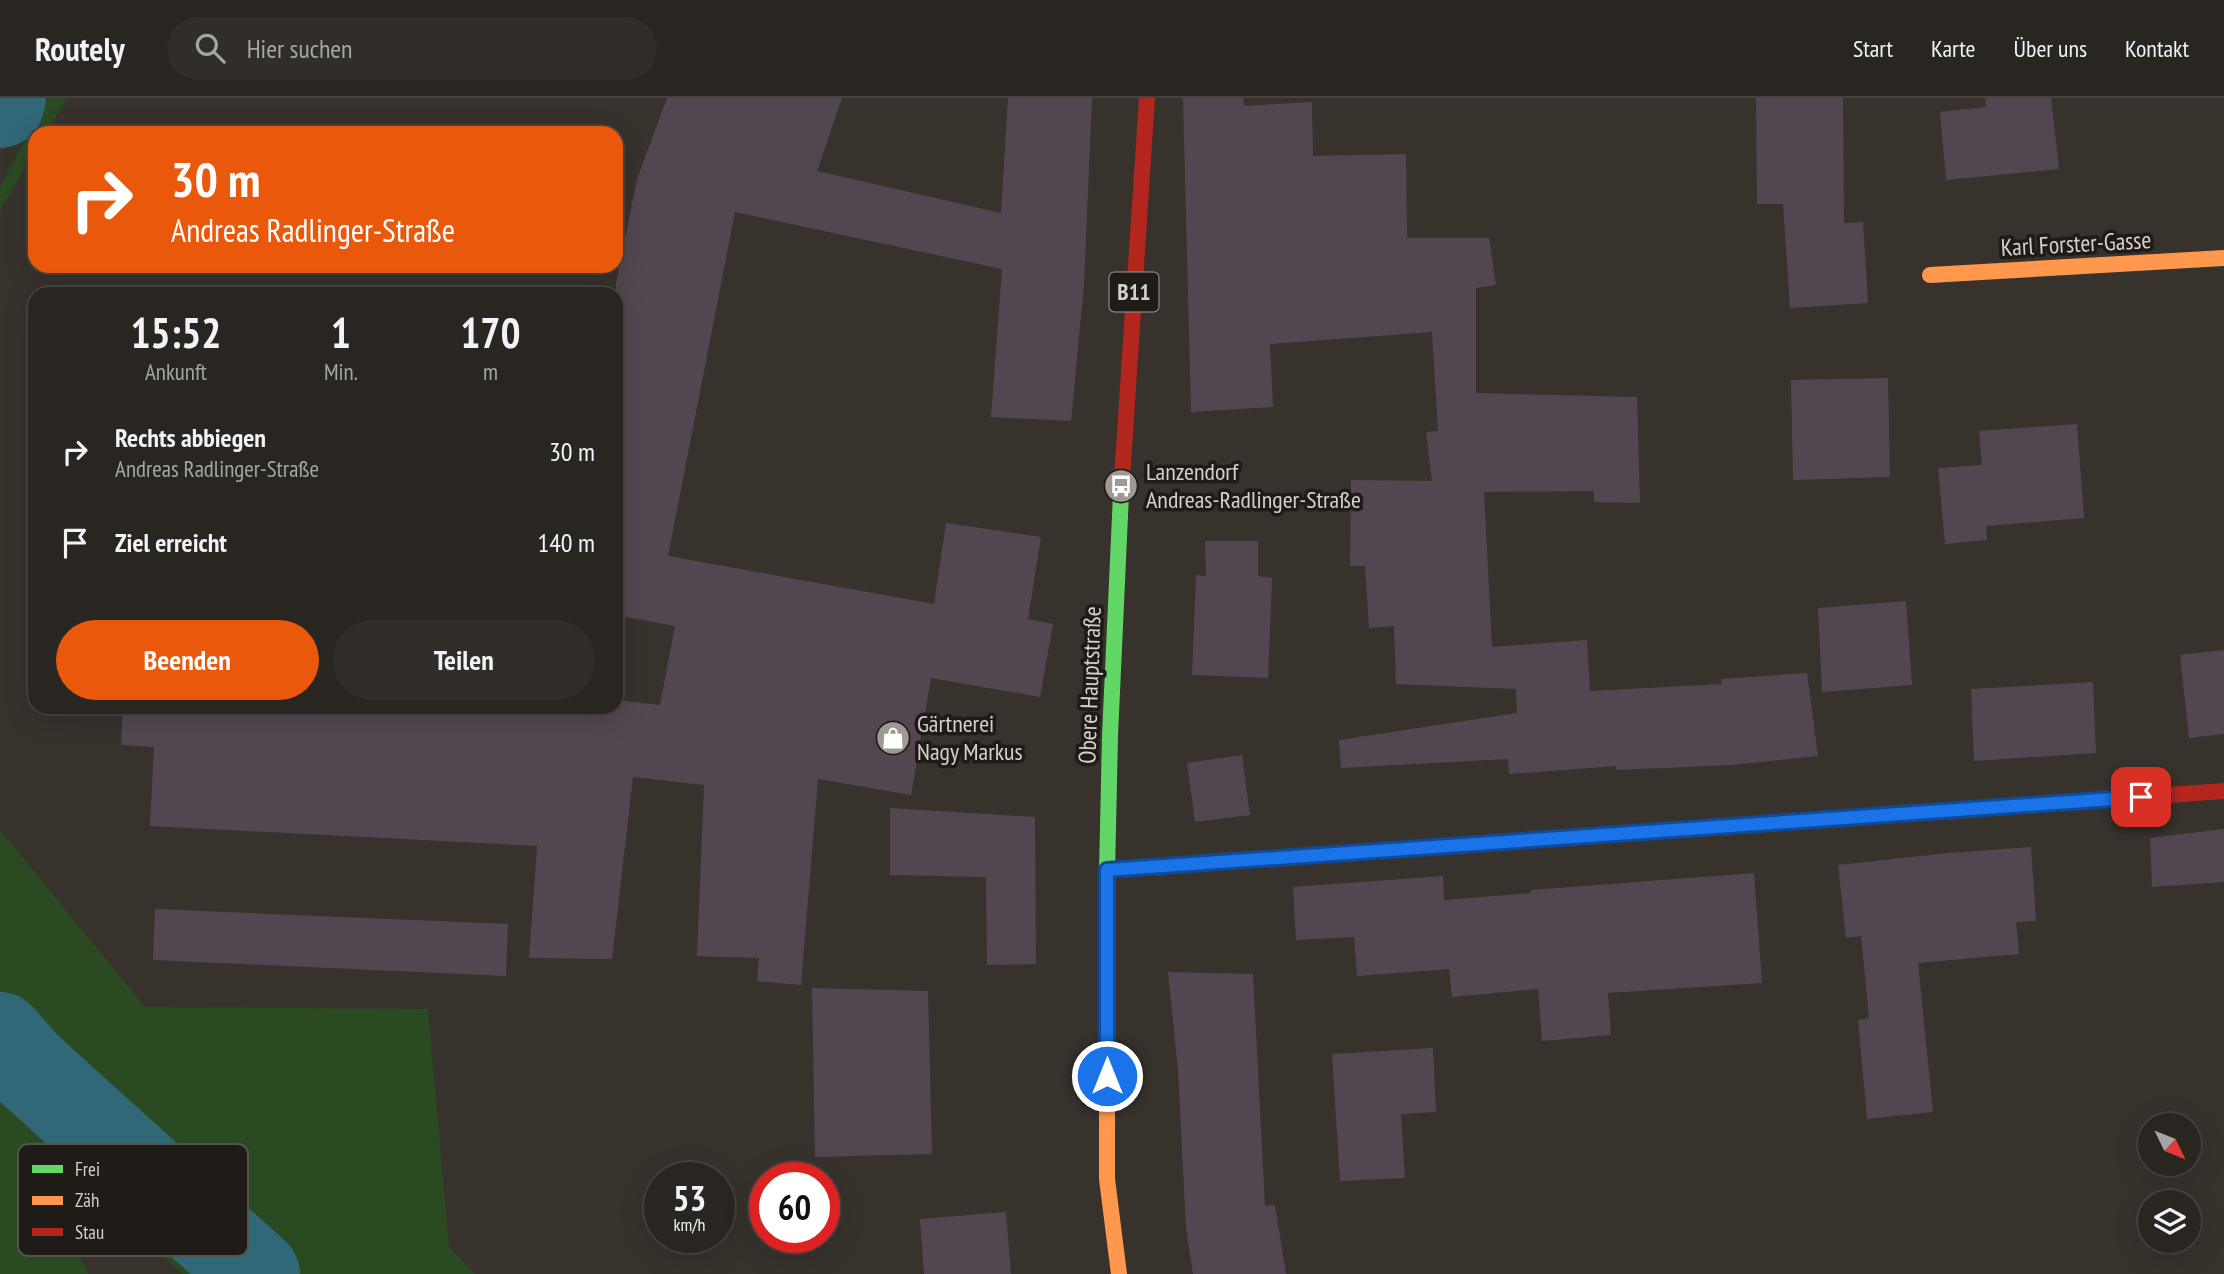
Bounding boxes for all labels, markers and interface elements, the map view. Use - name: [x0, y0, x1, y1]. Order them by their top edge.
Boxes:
- search box: [167, 17, 657, 80]
- text: Routely: [35, 27, 125, 70]
- icon: search: [191, 29, 229, 67]
- text: Hier suchen: [247, 32, 353, 65]
- text: Start: [1853, 33, 1893, 64]
- text: Karte: [1931, 33, 1976, 64]
- text: Über uns: [2014, 33, 2087, 64]
- text: Kontakt: [2125, 33, 2189, 64]
- text: 30 m: [171, 147, 260, 211]
- icon: right: [56, 154, 147, 245]
- text: Andreas Radlinger-Straße: [171, 209, 455, 251]
- street label: Karl Forster-Gasse: [2000, 224, 2152, 263]
- road number: B11: [1110, 272, 1158, 312]
- text: 15:52: [131, 305, 221, 360]
- text: 1: [331, 305, 351, 360]
- text: 170: [460, 305, 520, 360]
- text: Ankunft: [145, 357, 207, 386]
- text: Min.: [324, 357, 358, 386]
- text: m: [483, 357, 498, 386]
- text: Rechts abbiegen: [115, 421, 266, 454]
- icon: right: [56, 433, 94, 471]
- text: 30 m: [549, 435, 595, 468]
- text: Andreas Radlinger-Straße: [115, 454, 319, 483]
- place label: Lanzendorf Andreas-Radlinger-Straße: [1146, 456, 1361, 515]
- bus stop icon: Lanzendorf Andreas-Radlinger-Straße: [1102, 467, 1140, 505]
- icon: arrive: [56, 524, 94, 562]
- text: Ziel erreicht: [115, 526, 227, 559]
- text: 140 m: [537, 526, 595, 559]
- street label: Obere Hauptstraße: [1071, 606, 1108, 764]
- button: Beenden: [56, 620, 319, 700]
- button: Teilen: [333, 620, 595, 700]
- place label: Gärtnerei Nagy Markus: [917, 708, 1023, 767]
- shop icon: Gärtnerei Nagy Markus: [874, 719, 912, 757]
- pin: [2111, 767, 2171, 827]
- icon: arrive: [2122, 778, 2160, 816]
- position arrow: [1070, 1039, 1144, 1113]
- north arrow: [2138, 1113, 2202, 1176]
- map controls: [2138, 1113, 2201, 1253]
- legend: [18, 1144, 248, 1256]
- text: Frei: [75, 1157, 100, 1181]
- speed limit sign: 60: [749, 1162, 840, 1253]
- text: 53: [673, 1175, 706, 1221]
- text: Zäh: [75, 1188, 99, 1212]
- button: layers: [2138, 1190, 2201, 1253]
- text: km/h: [674, 1213, 705, 1236]
- text: Stau: [75, 1220, 104, 1244]

